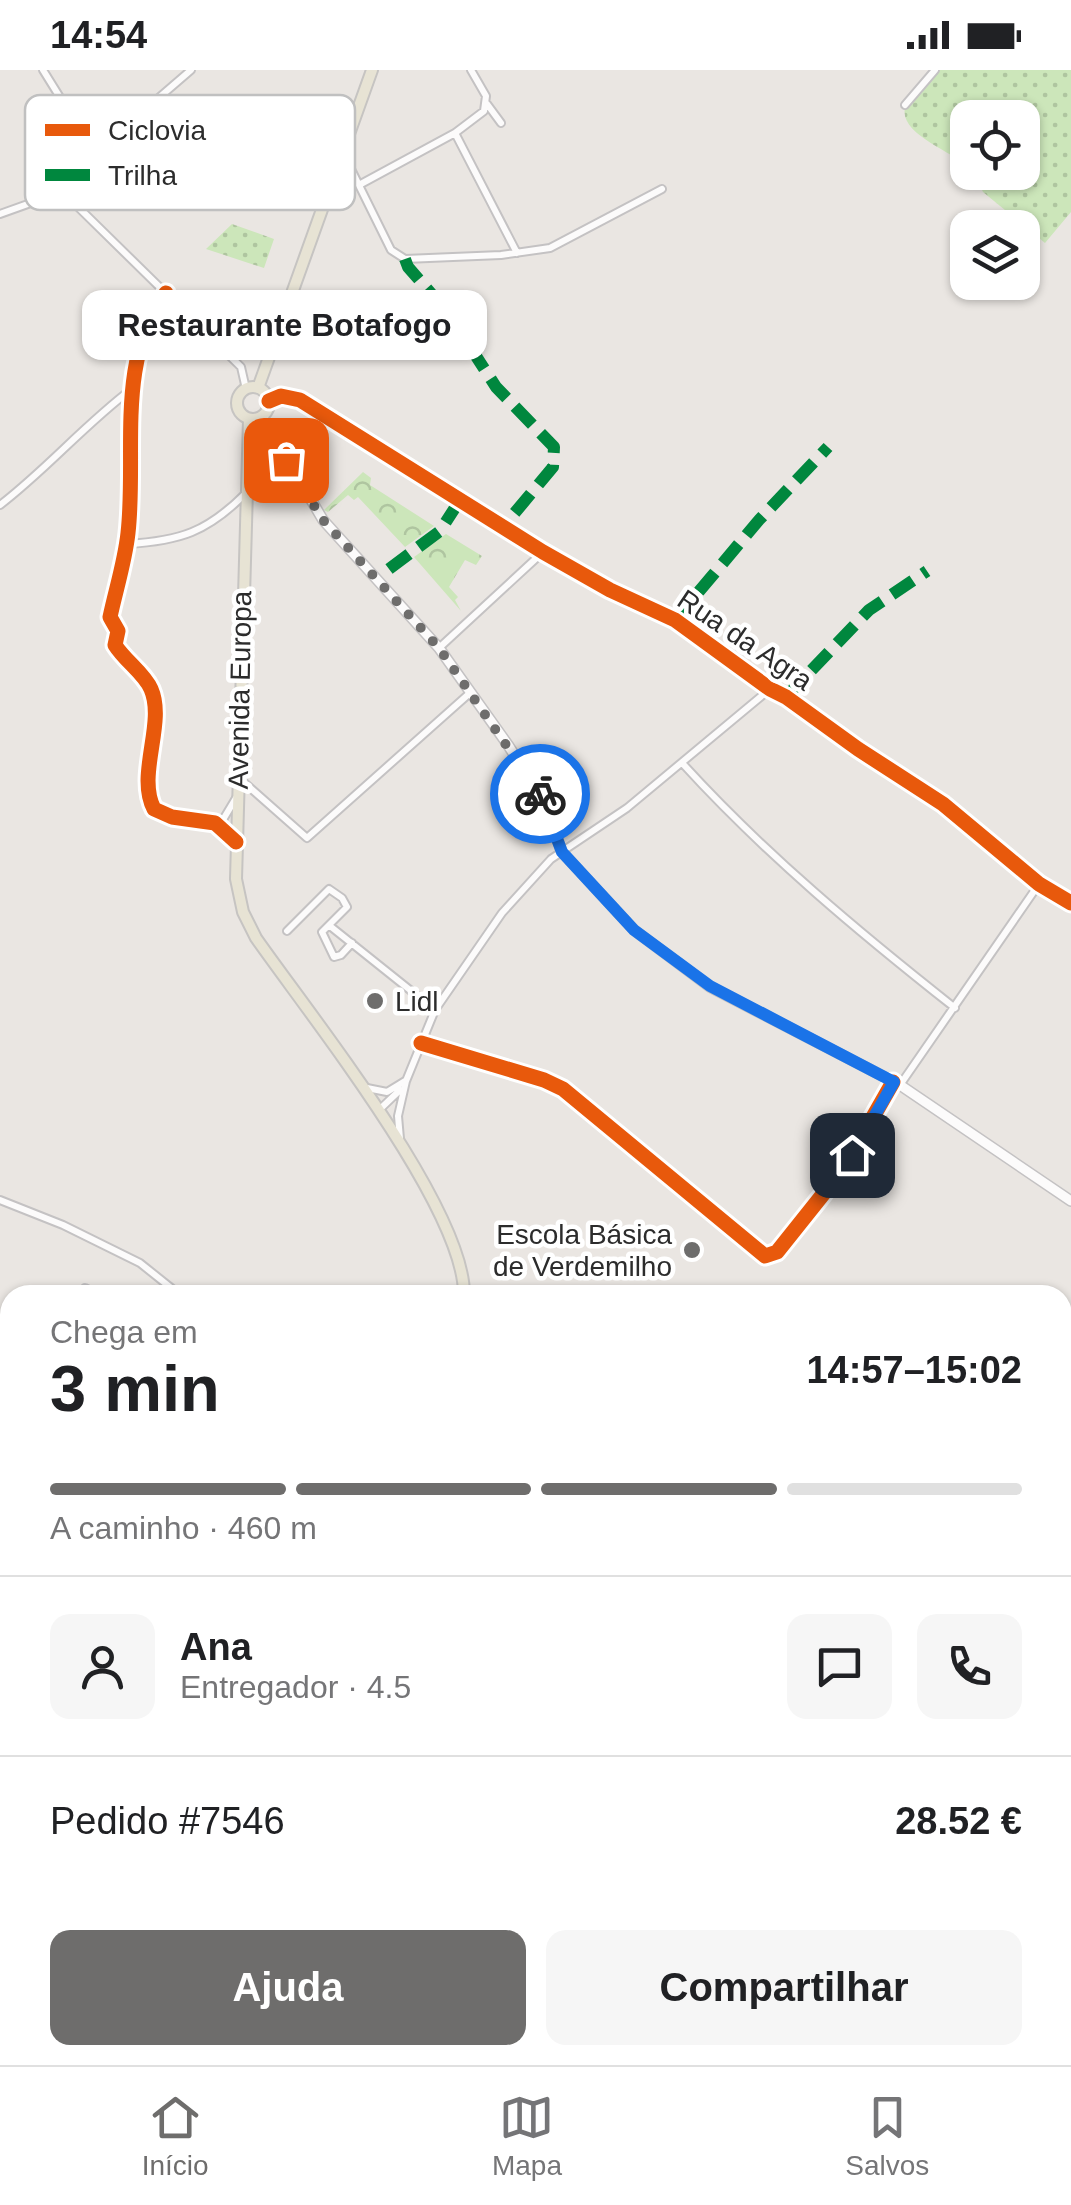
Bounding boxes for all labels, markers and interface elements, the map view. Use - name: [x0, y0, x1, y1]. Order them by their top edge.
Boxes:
- text: 14:54: [50, 14, 147, 56]
- legend: [25, 95, 355, 210]
- map controls: [950, 100, 1040, 300]
- button: locate: [950, 100, 1040, 190]
- text: Ciclovia: [108, 115, 206, 146]
- text: Trilha: [108, 160, 177, 191]
- button: layers: [950, 210, 1040, 300]
- callout: Restaurante Botafogo: [84, 290, 488, 360]
- text: Restaurante Botafogo: [117, 307, 452, 343]
- pin: [244, 418, 329, 503]
- icon: bag: [259, 433, 314, 488]
- street label: Rua da Agra: [672, 584, 819, 697]
- street label: Avenida Europa: [223, 590, 257, 790]
- courier: [490, 744, 590, 844]
- icon: bike: [513, 767, 568, 822]
- place label: Lidl: [395, 986, 439, 1017]
- marker: Lidl: [364, 990, 386, 1012]
- pin: [810, 1113, 895, 1198]
- icon: home: [825, 1128, 880, 1183]
- place label: Escola Básica de Verdemilho: [493, 1219, 672, 1282]
- marker: Escola Básica de Verdemilho: [681, 1239, 703, 1261]
- text: Chega em: [50, 1314, 198, 1350]
- text: 14:57–15:02: [806, 1349, 1022, 1391]
- text: 3 min: [50, 1352, 220, 1425]
- text: A caminho · 460 m: [50, 1510, 317, 1546]
- button: person: [50, 1614, 155, 1719]
- button: chat: [787, 1614, 892, 1719]
- button: phone: [917, 1614, 1022, 1719]
- text: Ana: [180, 1626, 252, 1668]
- text: Entregador · 4.5: [180, 1669, 411, 1705]
- text: Pedido #7546: [50, 1800, 285, 1842]
- text: 28.52 €: [895, 1800, 1022, 1842]
- button: Ajuda: [50, 1930, 526, 2045]
- button: Compartilhar: [546, 1930, 1022, 2045]
- tab: Início: [142, 2090, 209, 2182]
- tab: Mapa: [492, 2090, 562, 2182]
- tab: Salvos: [845, 2090, 929, 2182]

